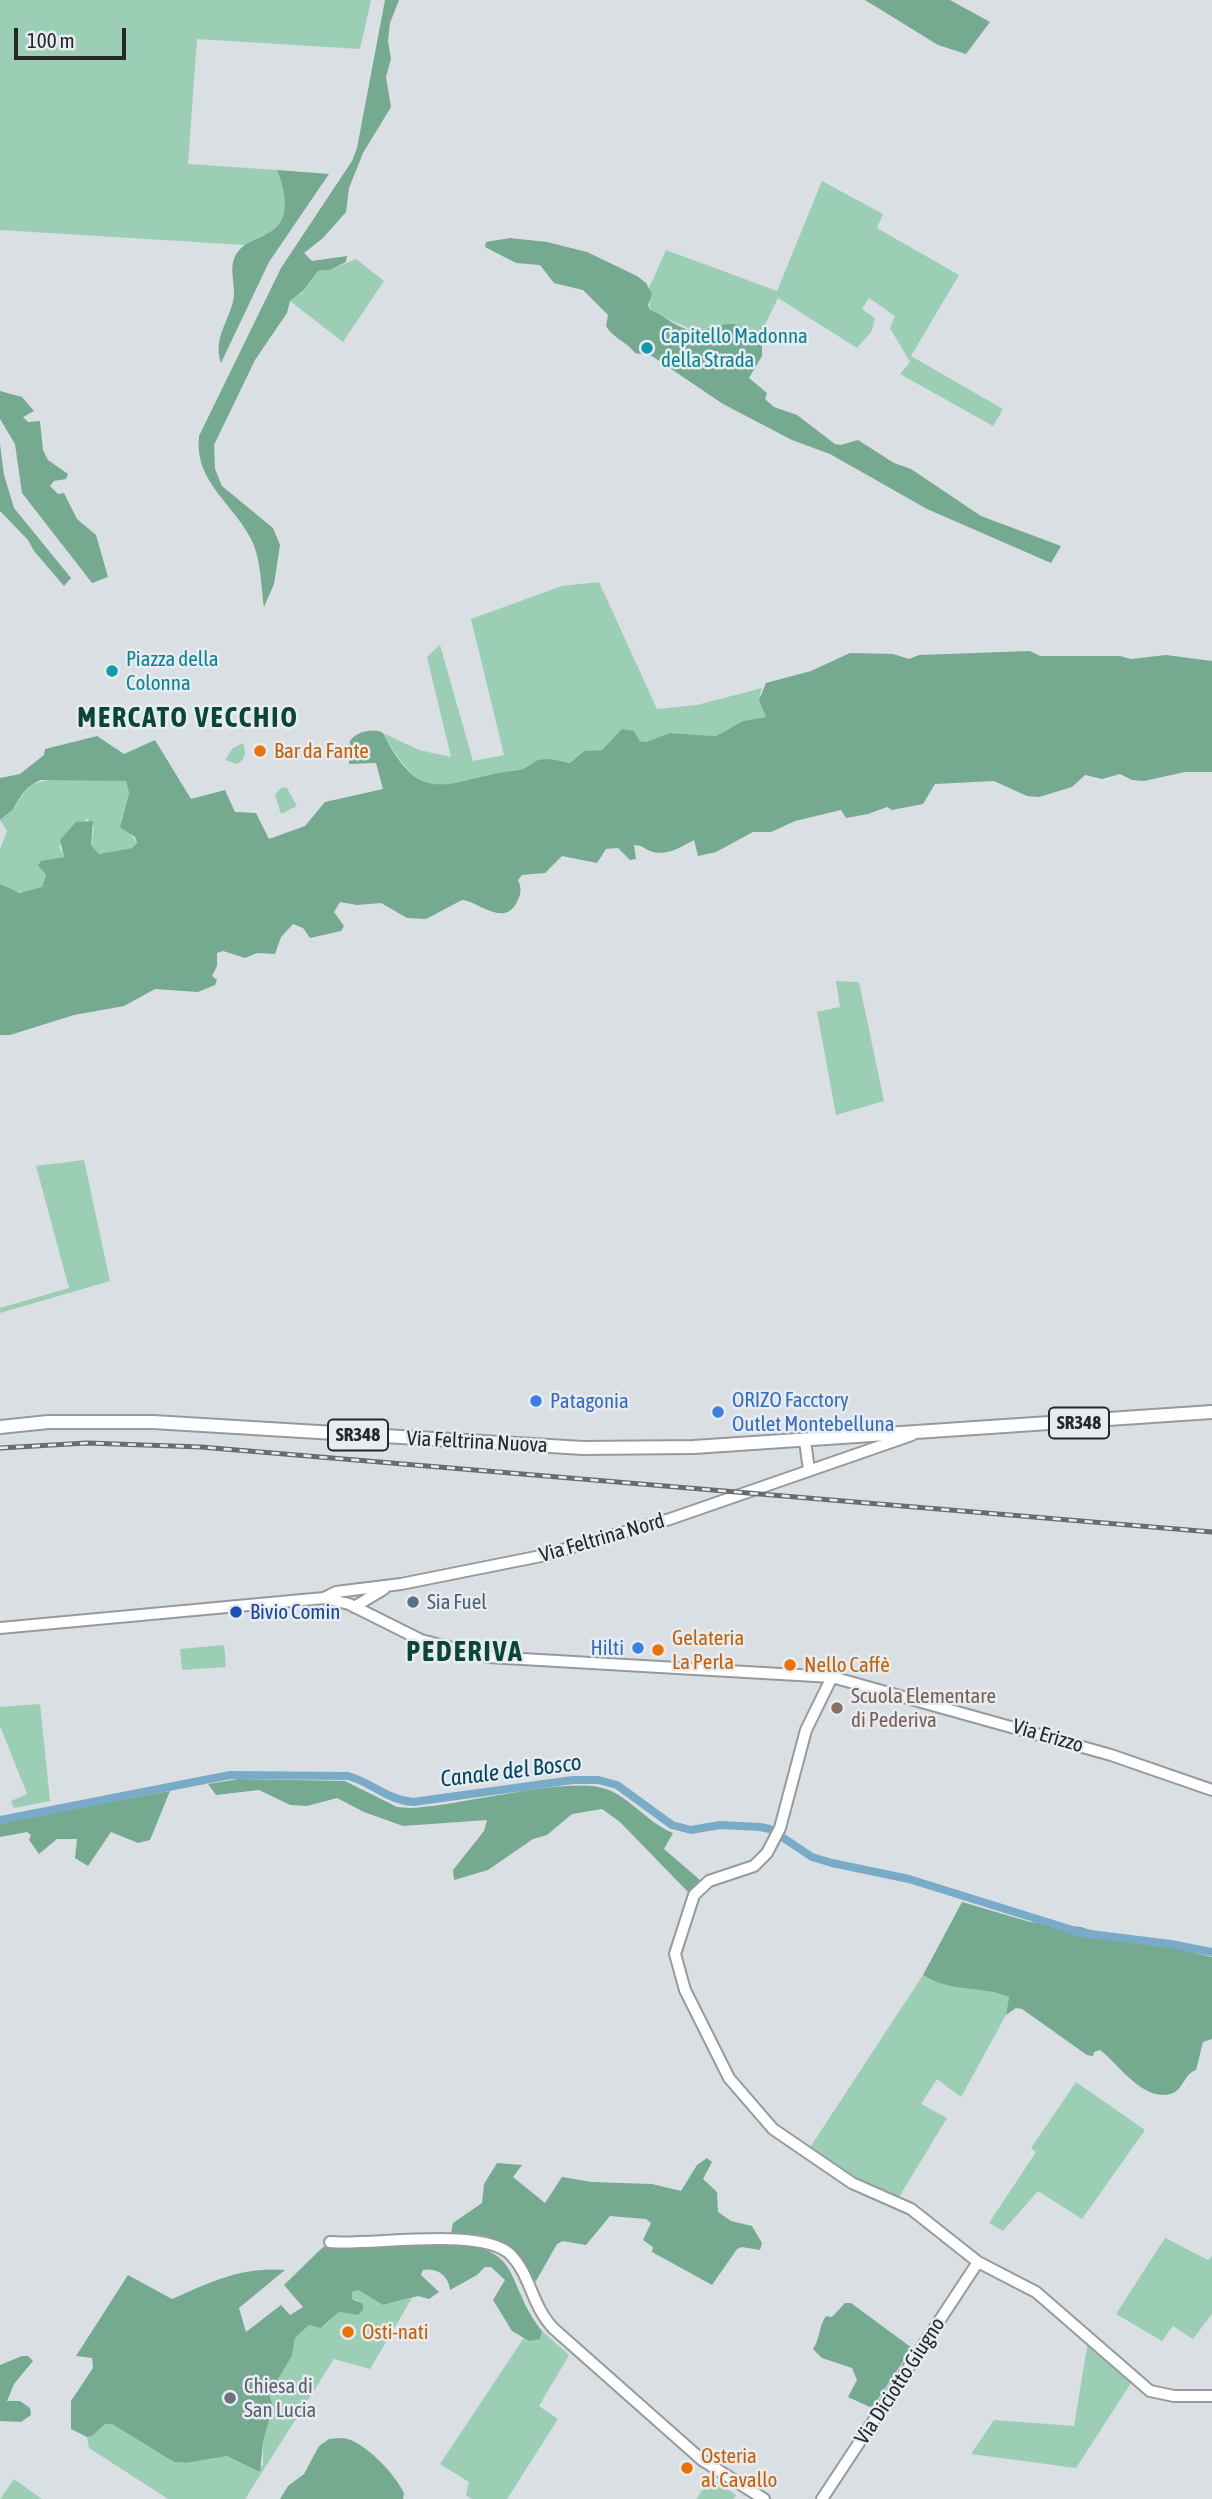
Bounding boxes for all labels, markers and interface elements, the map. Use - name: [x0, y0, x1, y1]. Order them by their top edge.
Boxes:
- scale bar: [18, 14, 130, 58]
- text: 100 m: [27, 28, 75, 52]
- place label: Capitello Madonna della Strada: [661, 323, 808, 373]
- marker: Capitello Madonna della Strada: [639, 340, 655, 356]
- place label: Piazza della Colonna: [126, 646, 219, 696]
- marker: Piazza della Colonna: [104, 663, 120, 679]
- district label: MERCATO VECCHIO: [79, 701, 297, 735]
- place label: Bar da Fante: [274, 738, 369, 764]
- marker: Bar da Fante: [252, 743, 268, 759]
- place label: ORIZO Facctory Outlet Montebelluna: [732, 1387, 894, 1437]
- place label: Patagonia: [550, 1388, 629, 1414]
- marker: Patagonia: [528, 1393, 544, 1409]
- marker: ORIZO Facctory Outlet Montebelluna: [710, 1404, 726, 1420]
- road number: SR348: [1049, 1408, 1109, 1438]
- road number: SR348: [328, 1420, 388, 1450]
- street label: Via Feltrina Nuova: [406, 1426, 548, 1458]
- street label: Via Feltrina Nord: [536, 1508, 668, 1568]
- place label: Sia Fuel: [427, 1589, 487, 1615]
- marker: Sia Fuel: [405, 1594, 421, 1610]
- place label: Bivio Comin: [250, 1599, 340, 1625]
- marker: Bivio Comin: [228, 1604, 244, 1620]
- place label: Gelateria La Perla: [672, 1625, 744, 1675]
- district label: PEDERIVA: [407, 1635, 523, 1669]
- place label: Hilti: [591, 1635, 624, 1661]
- marker: Hilti: [630, 1640, 646, 1656]
- marker: Gelateria La Perla: [650, 1642, 666, 1658]
- place label: Nello Caffè: [804, 1652, 890, 1678]
- marker: Nello Caffè: [782, 1657, 798, 1673]
- place label: Scuola Elementare di Pederiva: [851, 1683, 996, 1733]
- marker: Scuola Elementare di Pederiva: [829, 1700, 845, 1716]
- street label: Via Erizzo: [1010, 1714, 1086, 1758]
- water label: Canale del Bosco: [439, 1749, 583, 1793]
- street label: Via Diciotto Giugno: [849, 2313, 951, 2449]
- place label: Osti-nati: [362, 2319, 429, 2345]
- marker: Osti-nati: [340, 2324, 356, 2340]
- place label: Chiesa di San Lucia: [244, 2373, 316, 2423]
- marker: Chiesa di San Lucia: [222, 2390, 238, 2406]
- place label: Osteria al Cavallo: [701, 2443, 777, 2493]
- marker: Osteria al Cavallo: [679, 2460, 695, 2476]

